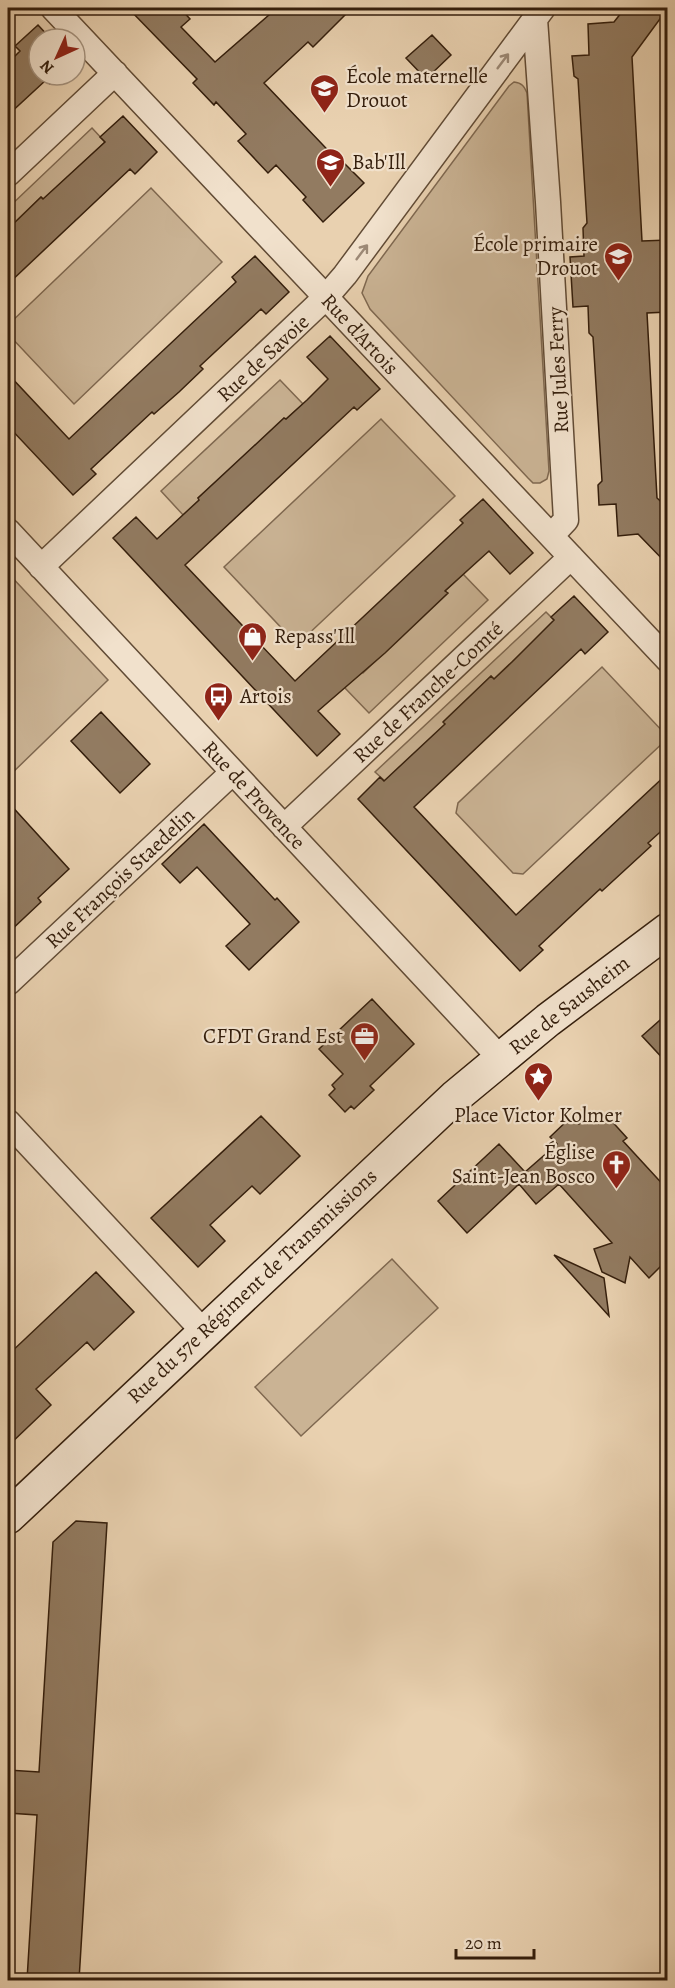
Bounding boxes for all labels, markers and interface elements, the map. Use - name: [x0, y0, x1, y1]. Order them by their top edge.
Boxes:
- north arrow: [27, 27, 87, 87]
- one-way arrow: [497, 53, 510, 69]
- text: N: [35, 55, 59, 79]
- place label: École maternelle Drouot: [346, 62, 488, 114]
- school or university icon: École maternelle Drouot: [309, 72, 341, 114]
- school or university icon: Bab'Ill: [315, 146, 347, 188]
- place label: Bab'Ill: [352, 148, 405, 176]
- place label: École primaire Drouot: [473, 230, 598, 282]
- school or university icon: École primaire Drouot: [603, 240, 635, 282]
- one-way arrow: [356, 244, 369, 260]
- street label: Rue d'Artois: [315, 287, 405, 381]
- street label: Rue Jules Ferry: [541, 305, 575, 434]
- street label: Rue de Savoie: [211, 308, 315, 408]
- street label: Rue de Franche-Comté: [347, 615, 509, 769]
- shop icon: Repass'Ill: [237, 620, 269, 662]
- place label: Repass'Ill: [274, 622, 355, 650]
- bus stop icon: Artois: [203, 680, 235, 722]
- place label: Artois: [239, 682, 292, 710]
- street label: Rue de Provence: [196, 735, 312, 855]
- street label: Rue François Staedelin: [39, 801, 201, 955]
- street label: Rue de Sausheim: [503, 949, 635, 1061]
- office icon: CFDT Grand Est: [348, 1020, 380, 1062]
- place label: CFDT Grand Est: [203, 1022, 343, 1050]
- place icon: Place Victor Kolmer: [522, 1060, 554, 1102]
- place label: Place Victor Kolmer: [454, 1101, 622, 1129]
- place label: Église Saint-Jean Bosco: [452, 1138, 595, 1190]
- church icon: Église Saint-Jean Bosco: [600, 1148, 632, 1190]
- street label: Rue du 57e Régiment de Transmissions: [121, 1162, 383, 1410]
- scale bar: [456, 1922, 534, 1960]
- text: 20 m: [465, 1931, 502, 1955]

